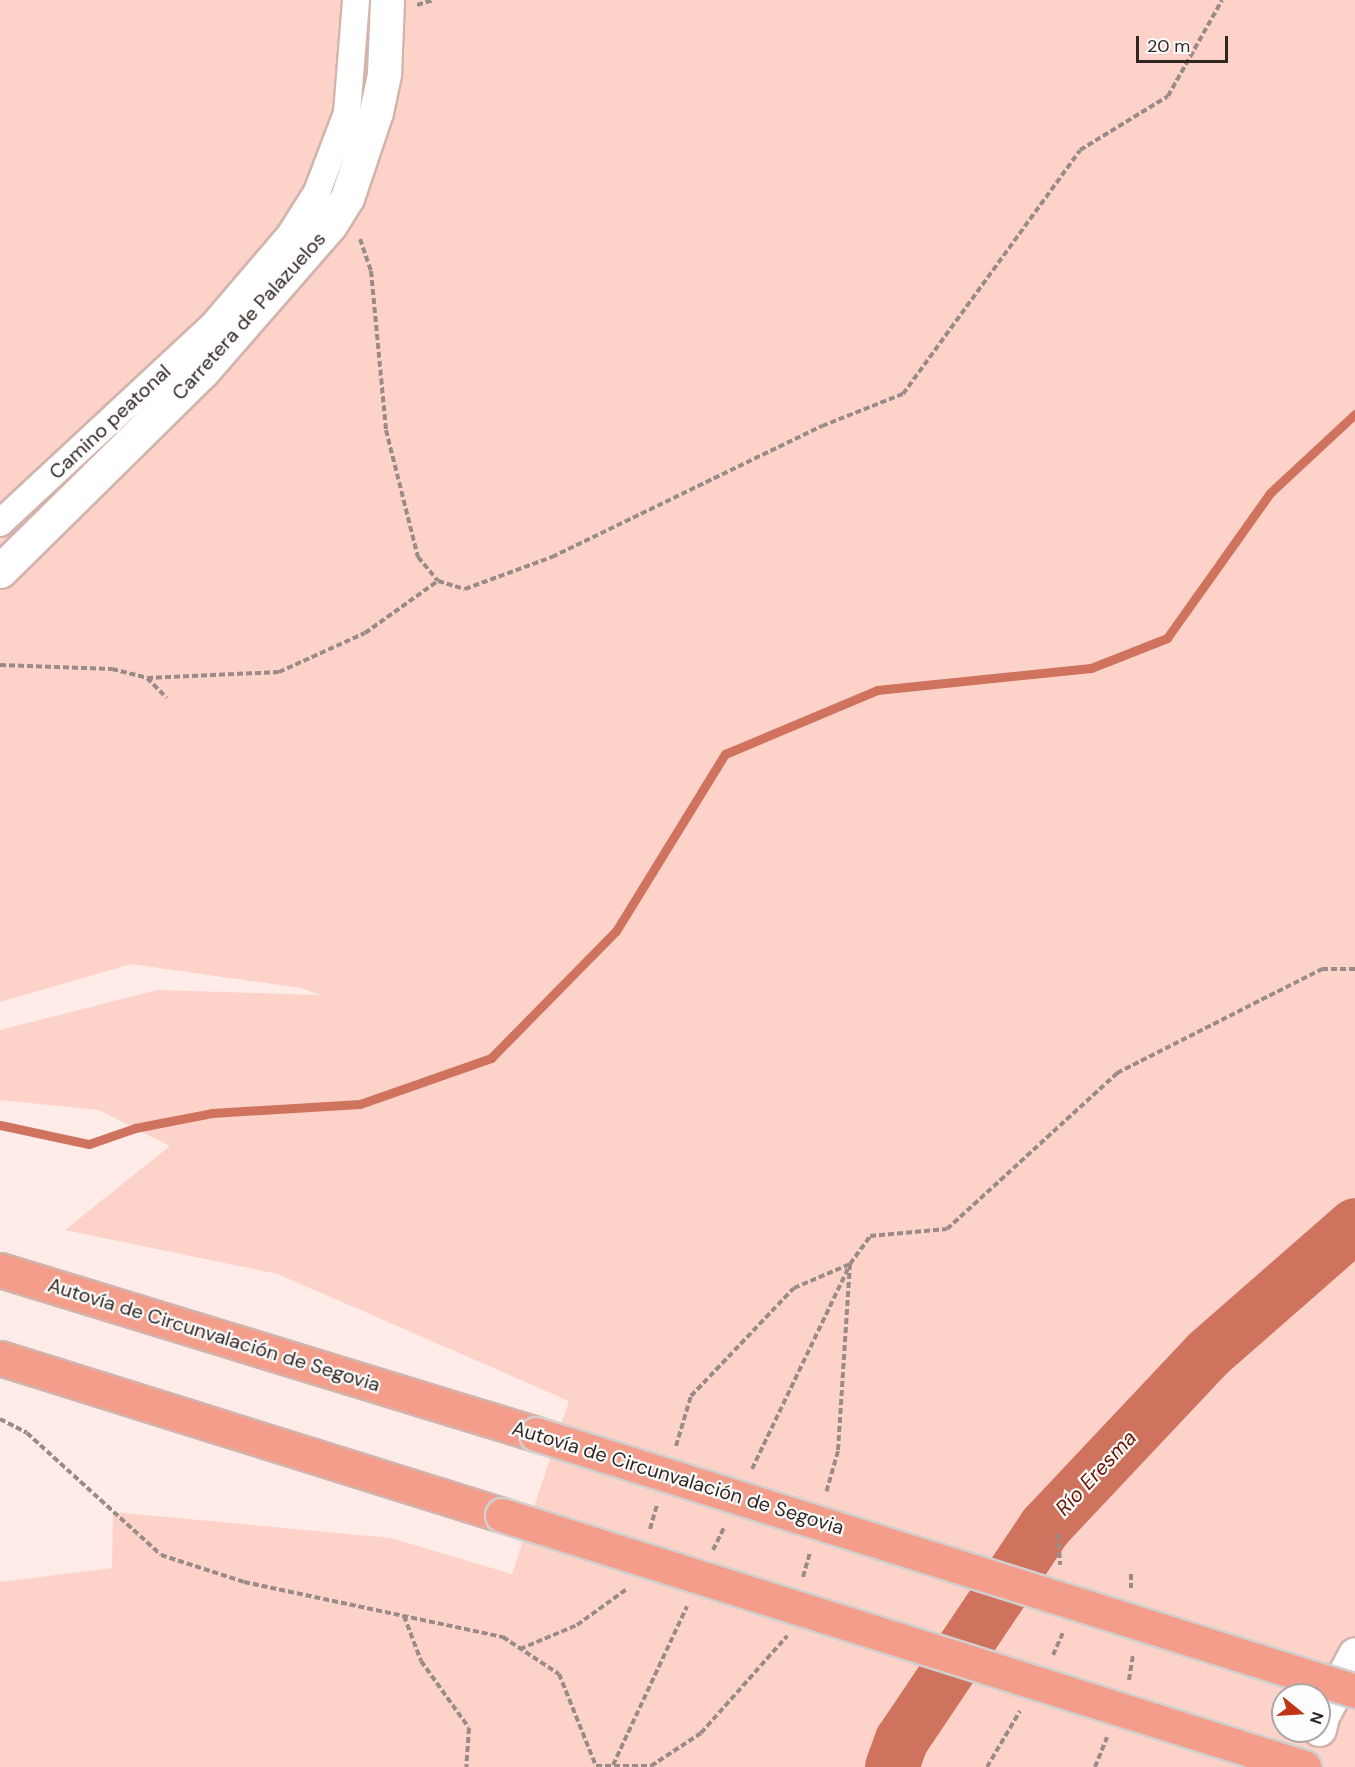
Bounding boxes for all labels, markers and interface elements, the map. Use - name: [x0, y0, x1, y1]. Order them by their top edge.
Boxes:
- scale bar: [1139, 24, 1230, 62]
- text: 20 m: [1147, 34, 1190, 58]
- street label: Carretera de Palazuelos: [167, 227, 331, 405]
- street label: Camino peatonal: [44, 360, 176, 484]
- street label: Autovía de Circunvalación de Segovia: [45, 1273, 383, 1397]
- street label: Autovía de Circunvalación de Segovia: [509, 1416, 847, 1540]
- water label: Río Eresma: [1050, 1425, 1142, 1521]
- north arrow: [1271, 1683, 1331, 1743]
- text: N: [1305, 1709, 1328, 1727]

